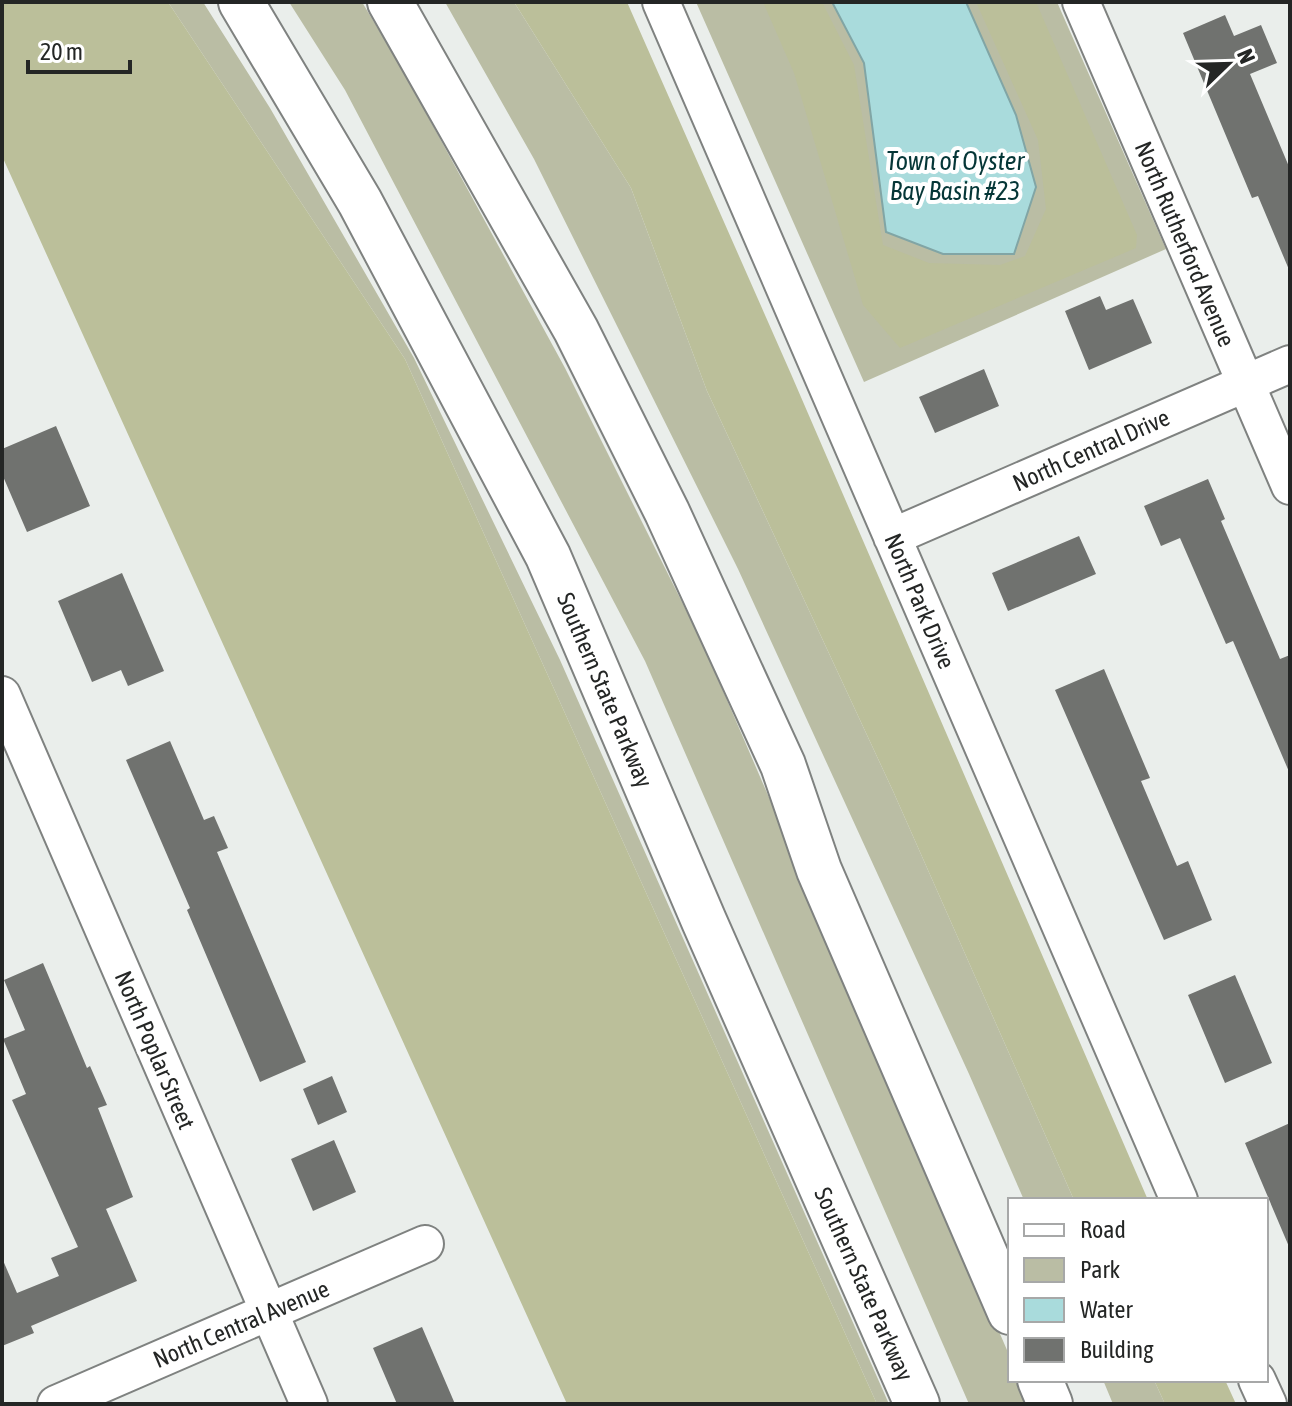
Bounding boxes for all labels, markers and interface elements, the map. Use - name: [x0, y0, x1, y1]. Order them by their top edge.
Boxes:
- scale bar: [28, 24, 130, 74]
- north arrow: [1188, 24, 1268, 104]
- text: 20 m: [40, 38, 83, 65]
- text: N: [1232, 45, 1261, 67]
- street label: North Rutherford Avenue: [1130, 137, 1240, 351]
- water label: Town of Oyster Bay Basin #23: [886, 146, 1025, 206]
- street label: North Central Drive: [1009, 403, 1173, 497]
- street label: North Park Drive: [879, 529, 961, 673]
- street label: Southern State Parkway: [552, 589, 658, 791]
- street label: North Poplar Street: [110, 967, 200, 1133]
- street label: Southern State Parkway: [809, 1183, 919, 1385]
- legend: [1008, 1198, 1268, 1382]
- text: Road: [1080, 1216, 1126, 1243]
- text: Park: [1080, 1256, 1121, 1283]
- street label: North Central Avenue: [149, 1275, 333, 1373]
- text: Water: [1080, 1296, 1133, 1323]
- text: Building: [1080, 1336, 1154, 1363]

